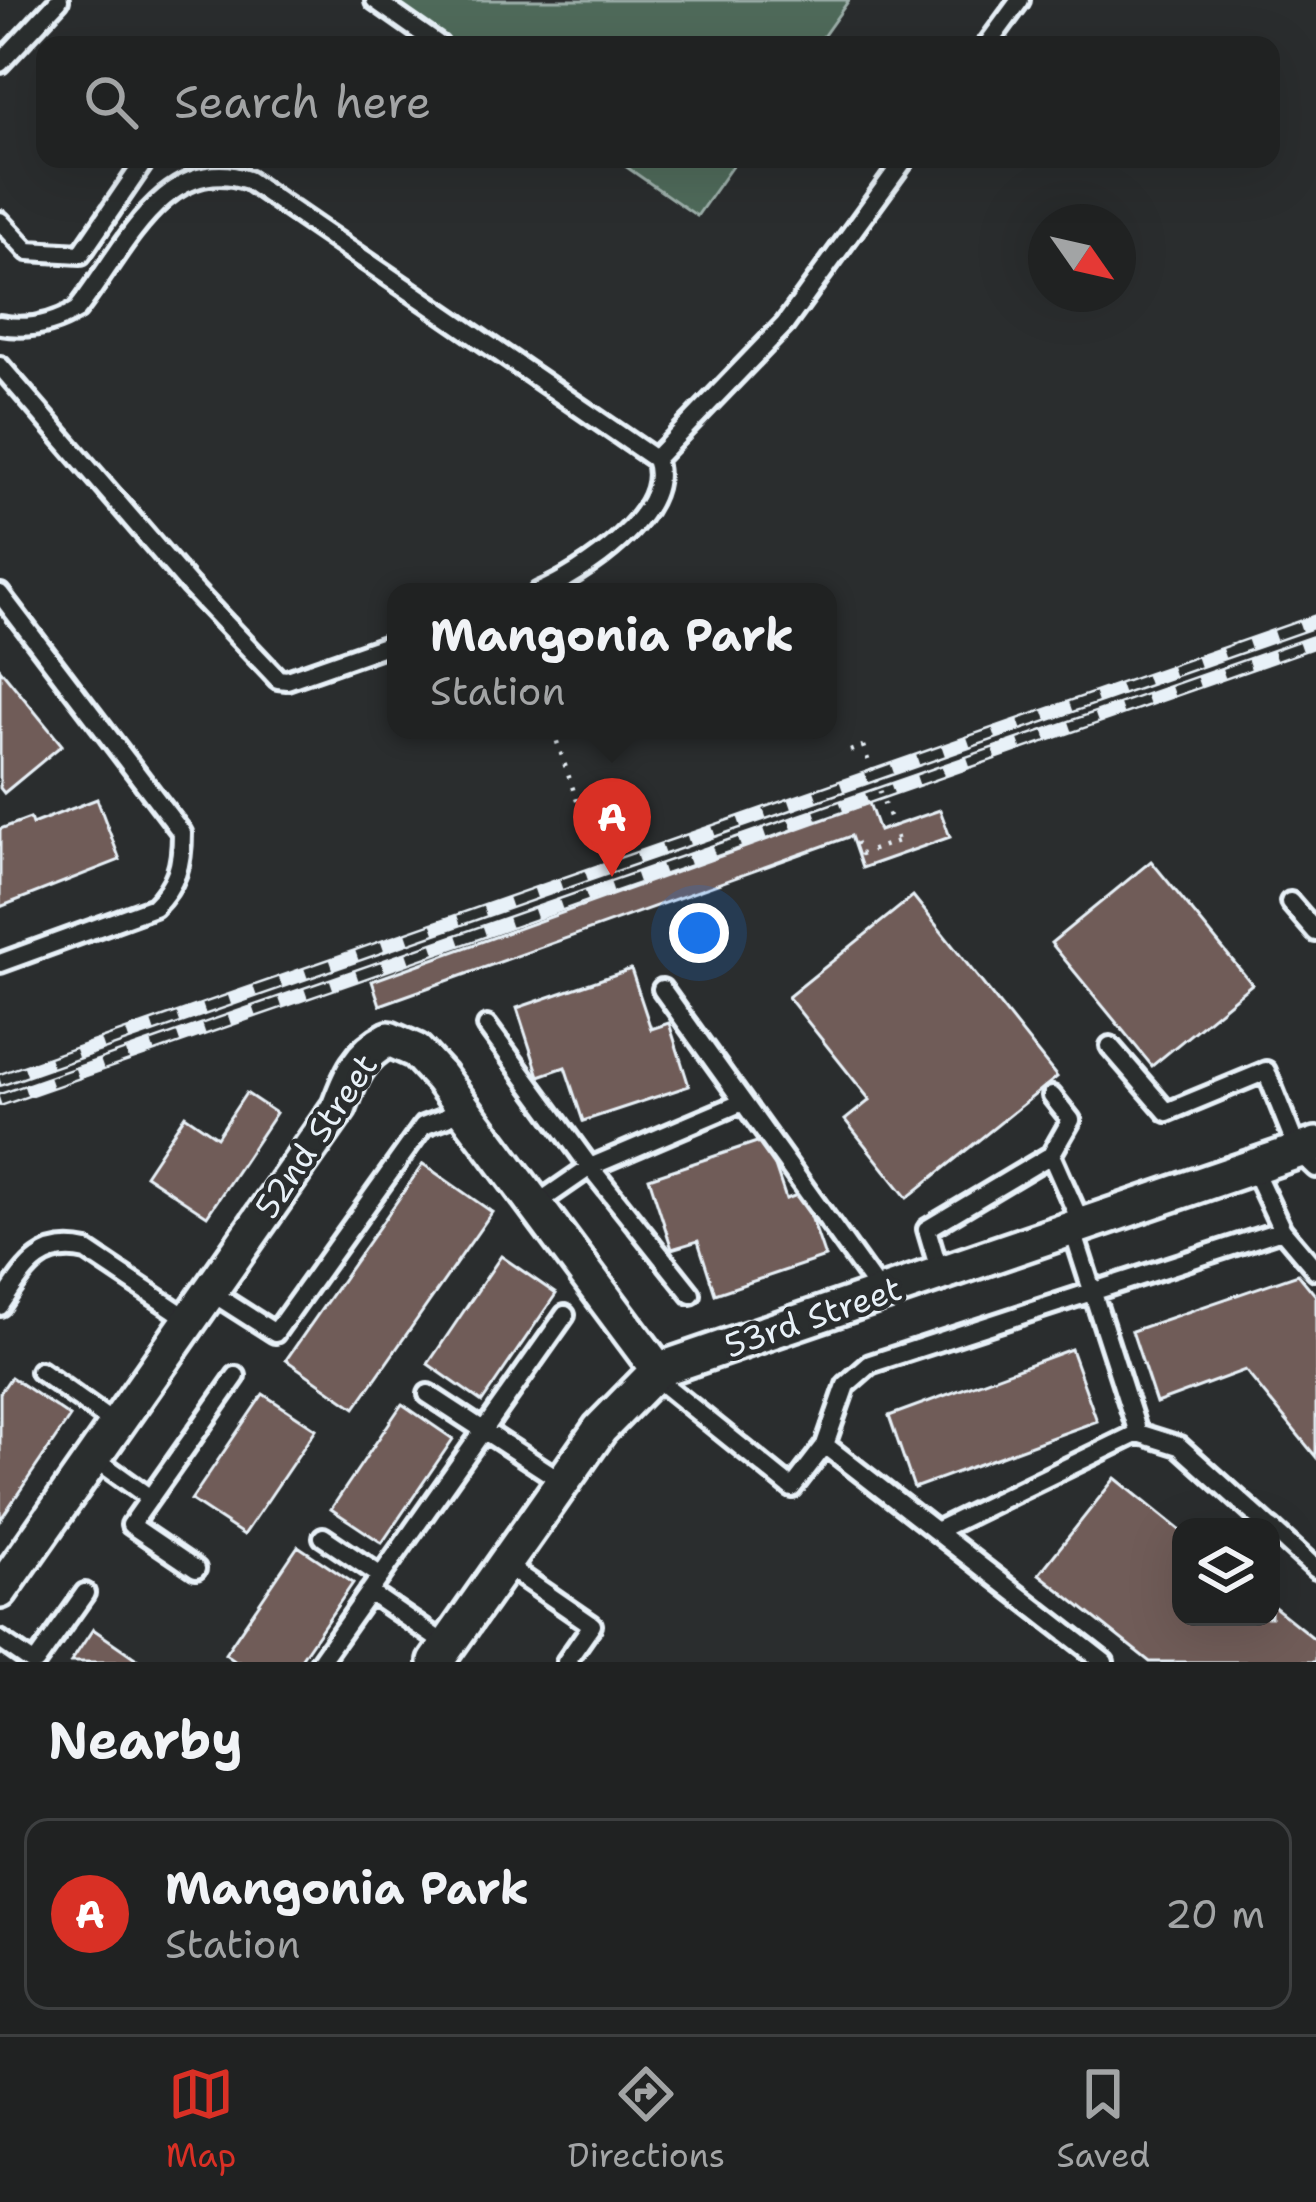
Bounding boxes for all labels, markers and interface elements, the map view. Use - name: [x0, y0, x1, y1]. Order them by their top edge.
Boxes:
- search box: [36, 36, 1280, 168]
- icon: search: [78, 69, 144, 135]
- text: Search here: [174, 72, 431, 132]
- north arrow: [1028, 204, 1136, 312]
- popup: [387, 583, 837, 739]
- text: Mangonia Park: [430, 605, 794, 665]
- text: Station: [430, 665, 565, 717]
- pin: A: [573, 778, 651, 877]
- your location: [669, 903, 729, 963]
- street label: 52nd Street: [244, 1045, 388, 1227]
- street label: 53rd Street: [719, 1266, 907, 1368]
- map controls: [1172, 1518, 1280, 1626]
- button: layers: [1172, 1518, 1280, 1626]
- text: Nearby: [48, 1706, 243, 1774]
- text: Mangonia Park: [165, 1858, 529, 1918]
- text: A: [75, 1888, 105, 1940]
- text: 20 m: [1165, 1888, 1265, 1940]
- text: Station: [165, 1918, 300, 1970]
- tab: Map: [166, 2061, 236, 2178]
- tab: Directions: [568, 2061, 725, 2178]
- tab: Saved: [1057, 2061, 1150, 2178]

